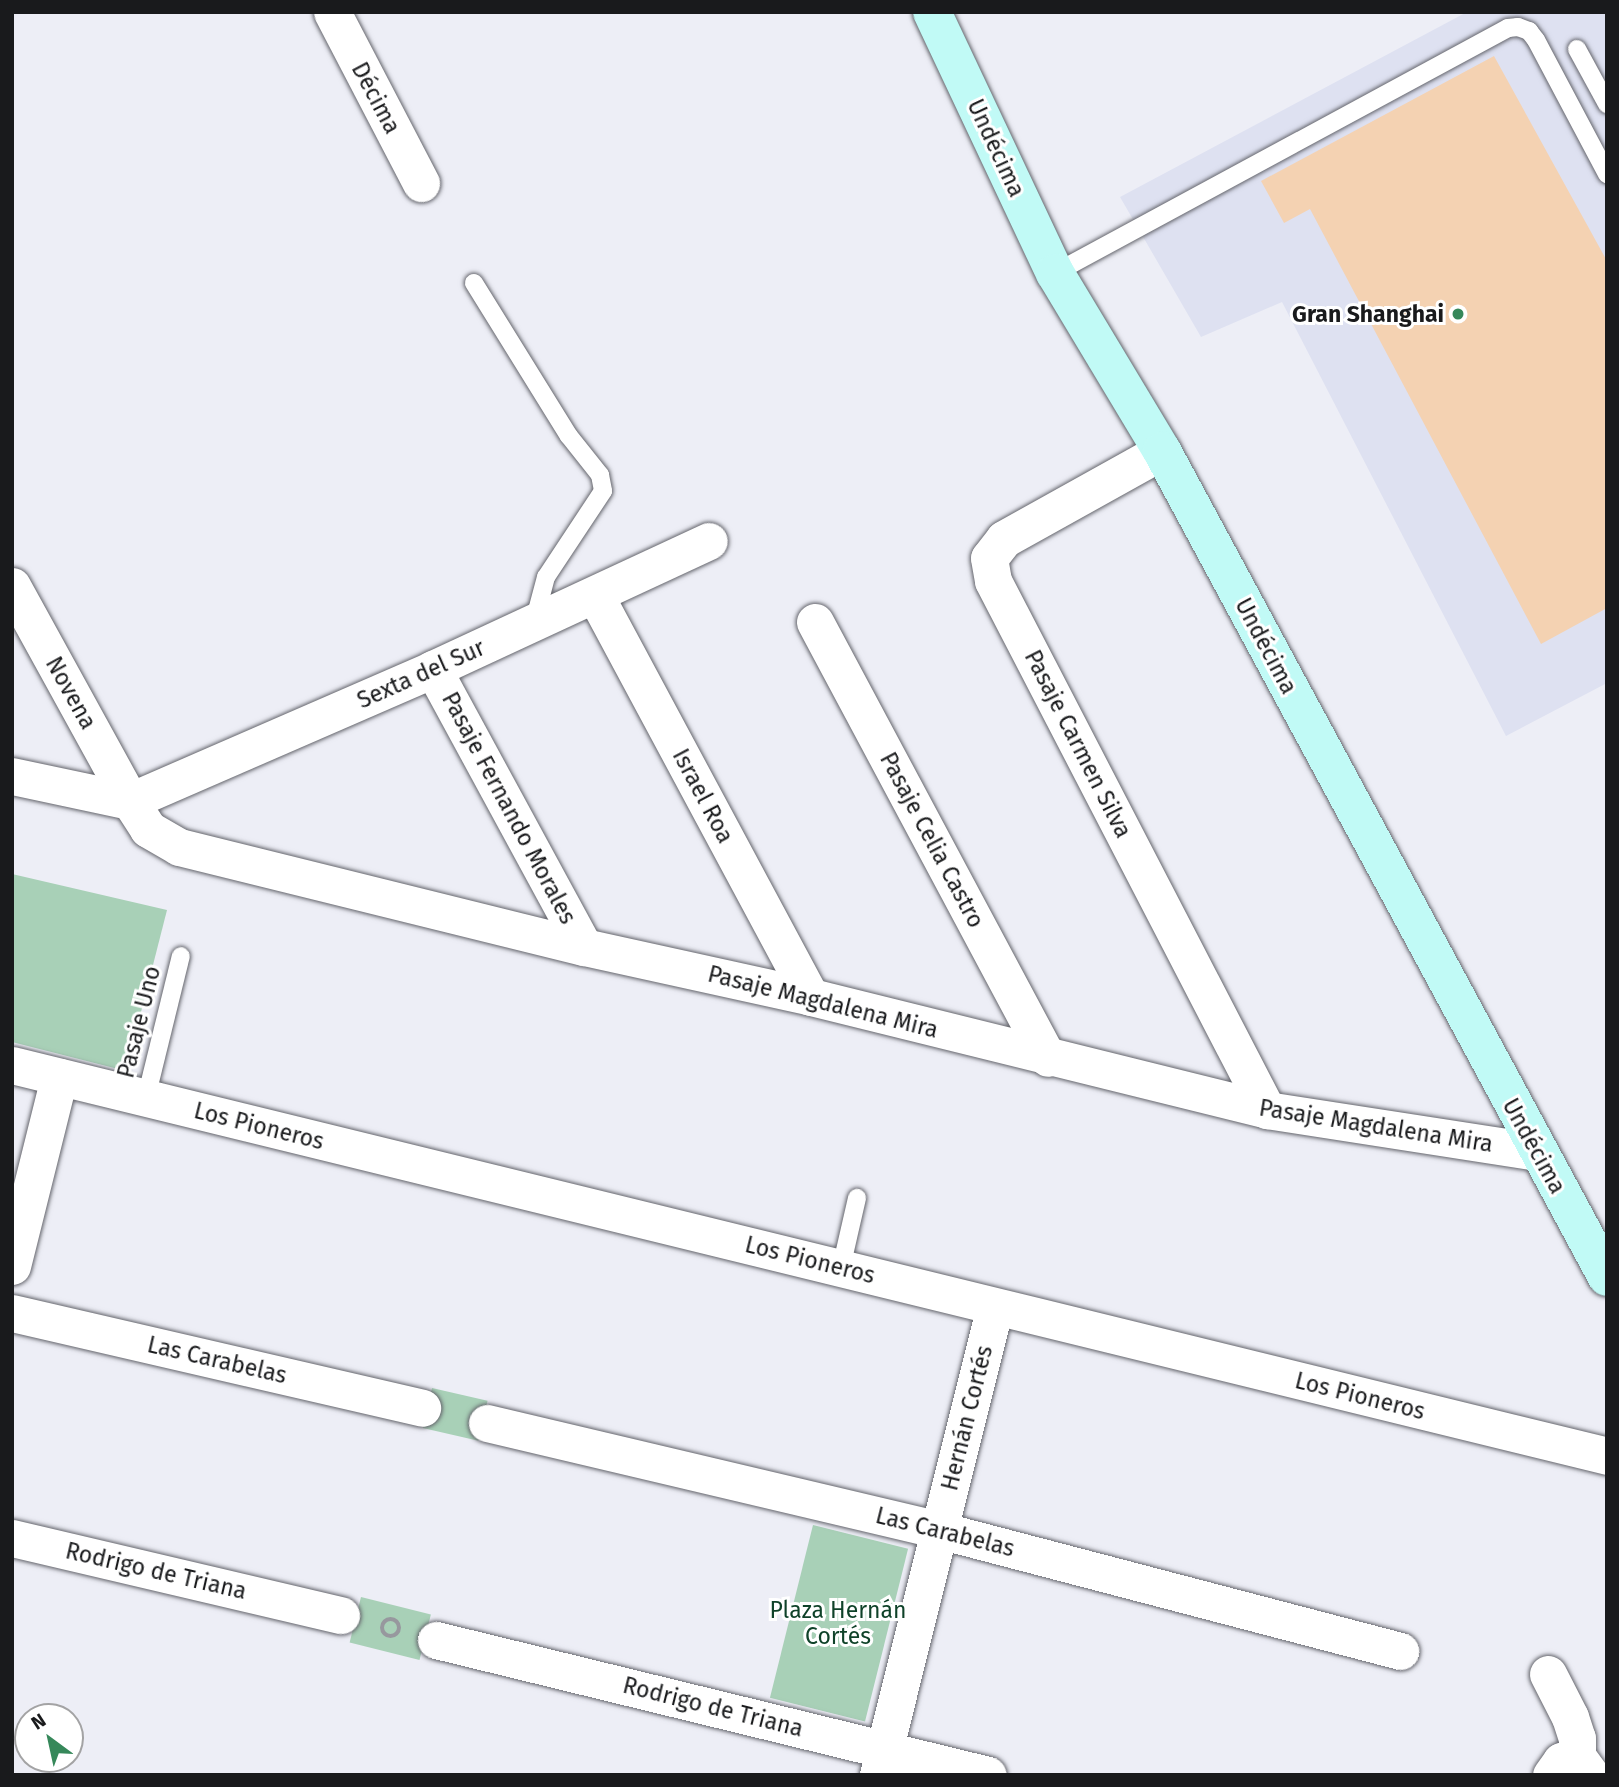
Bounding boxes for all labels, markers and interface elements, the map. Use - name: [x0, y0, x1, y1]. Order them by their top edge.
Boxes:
- street label: Décima: [346, 58, 406, 138]
- street label: Undécima: [961, 95, 1031, 201]
- place label: Gran Shanghai: [1292, 300, 1444, 328]
- marker: Gran Shanghai: [1450, 306, 1466, 322]
- street label: Undécima: [1229, 593, 1303, 699]
- street label: Sexta del Sur: [353, 634, 489, 714]
- street label: Pasaje Carmen Silva: [1019, 645, 1137, 843]
- street label: Novena: [40, 652, 102, 734]
- street label: Pasaje Fernando Morales: [436, 687, 582, 929]
- street label: Israel Roa: [667, 744, 739, 848]
- street label: Pasaje Celia Castro: [874, 748, 990, 932]
- street label: Pasaje Magdalena Mira: [705, 960, 941, 1044]
- street label: Pasaje Uno: [112, 963, 166, 1081]
- street label: Pasaje Magdalena Mira: [1257, 1094, 1495, 1158]
- street label: Undécima: [1497, 1094, 1571, 1198]
- street label: Los Pioneros: [191, 1097, 327, 1155]
- street label: Los Pioneros: [742, 1231, 878, 1289]
- street label: Las Carabelas: [145, 1331, 289, 1389]
- street label: Hernán Cortés: [936, 1343, 998, 1493]
- street label: Los Pioneros: [1292, 1367, 1428, 1425]
- street label: Las Carabelas: [873, 1501, 1017, 1563]
- street label: Rodrigo de Triana: [63, 1537, 249, 1605]
- park label: Plaza Hernán Cortés: [769, 1596, 907, 1650]
- street label: Rodrigo de Triana: [620, 1671, 806, 1743]
- north arrow: [14, 1703, 84, 1773]
- text: N: [27, 1709, 50, 1735]

